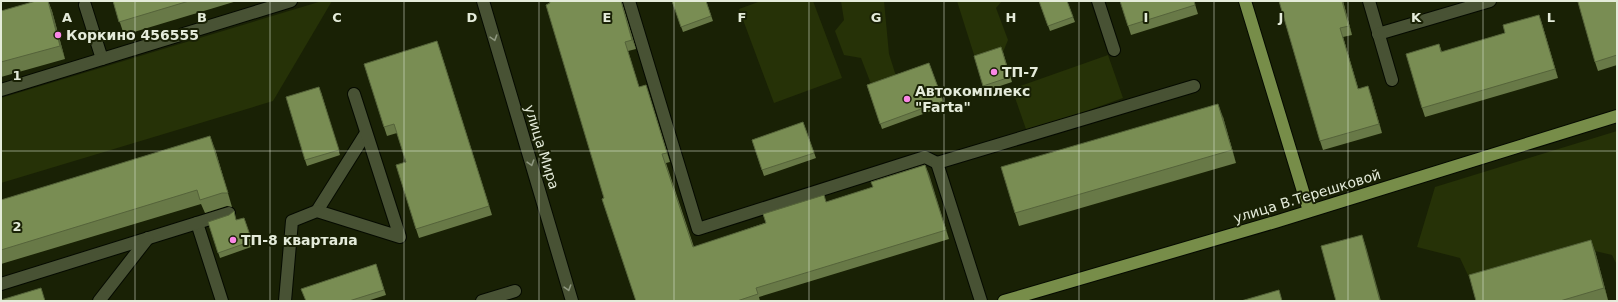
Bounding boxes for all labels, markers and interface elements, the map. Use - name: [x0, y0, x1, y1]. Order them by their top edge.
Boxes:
- text: A: [62, 10, 72, 25]
- text: B: [197, 10, 207, 25]
- text: C: [332, 10, 342, 25]
- text: D: [467, 10, 478, 25]
- text: E: [603, 10, 611, 25]
- text: F: [738, 10, 746, 25]
- text: G: [871, 10, 881, 25]
- text: H: [1006, 10, 1016, 25]
- text: I: [1144, 10, 1148, 25]
- text: J: [1278, 10, 1283, 25]
- text: K: [1411, 10, 1422, 25]
- text: L: [1547, 10, 1555, 25]
- place label: Коркино 456555: [66, 27, 199, 43]
- marker: Коркино 456555: [53, 30, 63, 40]
- one-way arrow: [489, 35, 498, 42]
- place label: ТП-7: [1002, 64, 1039, 80]
- marker: ТП-7: [989, 67, 999, 77]
- text: 1: [12, 68, 22, 83]
- place label: Автокомплекс "Farta": [915, 83, 1030, 115]
- marker: Автокомплекс "Farta": [902, 94, 912, 104]
- street label: улица Мира: [522, 103, 562, 191]
- one-way arrow: [526, 159, 535, 166]
- street label: улица В.Терешковой: [1231, 166, 1383, 226]
- text: 2: [12, 219, 22, 234]
- place label: ТП-8 квартала: [241, 232, 358, 248]
- marker: ТП-8 квартала: [228, 235, 238, 245]
- one-way arrow: [563, 284, 572, 291]

